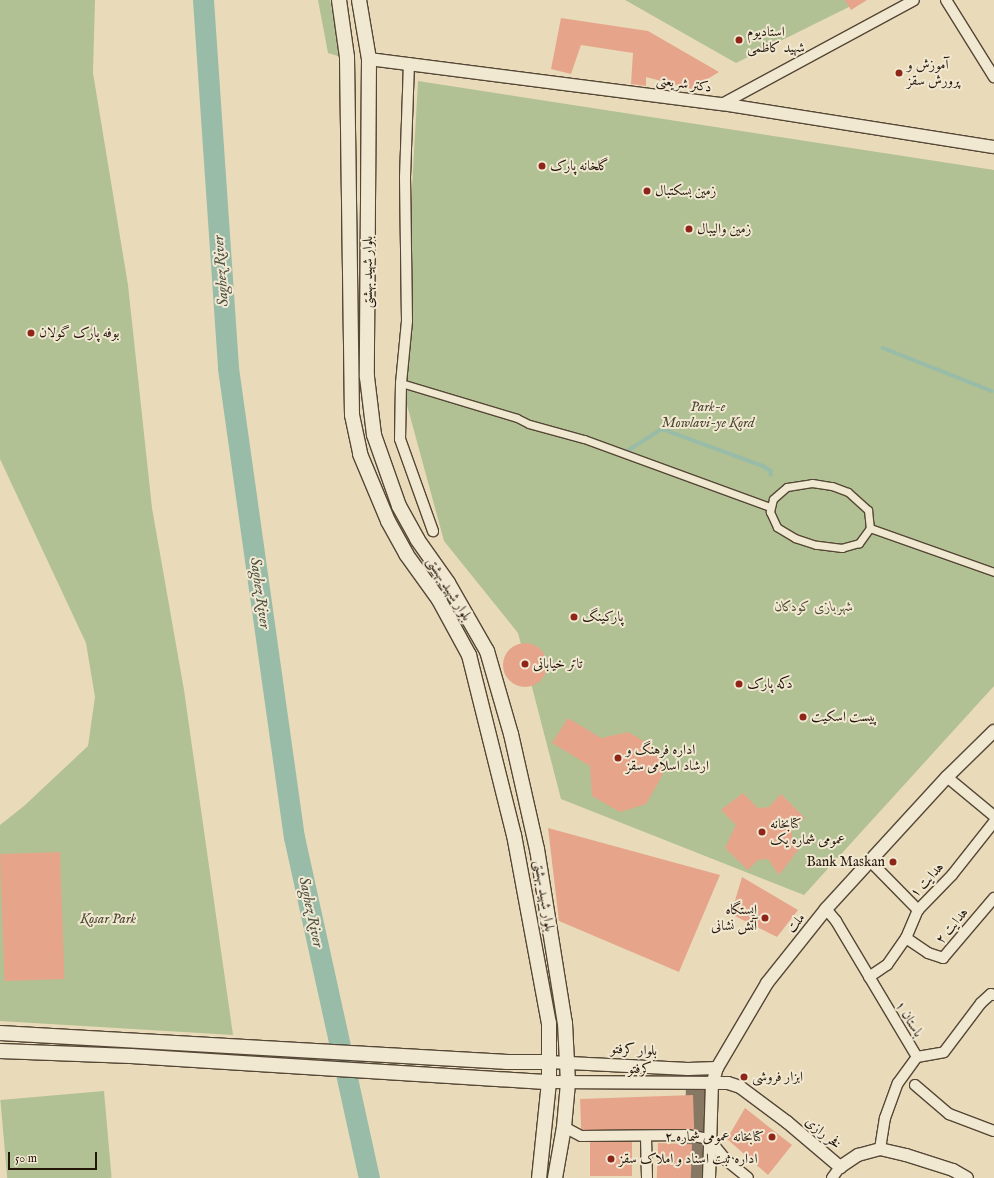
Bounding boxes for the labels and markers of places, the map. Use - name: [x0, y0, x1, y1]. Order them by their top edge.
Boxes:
- place label: استادیوم شهید کاظمی: [747, 24, 805, 56]
- marker: استادیوم شهید کاظمی: [734, 35, 744, 45]
- place label: آموزش و پرورش سقز: [907, 57, 960, 90]
- marker: آموزش و پرورش سقز: [894, 68, 904, 78]
- place label: گلخانه پارک: [550, 158, 609, 174]
- marker: گلخانه پارک: [537, 161, 547, 171]
- place label: زمین بسکتبال: [655, 183, 716, 199]
- marker: زمین بسکتبال: [642, 186, 652, 196]
- place label: زمین والیبال: [697, 221, 751, 237]
- marker: زمین والیبال: [684, 224, 694, 234]
- place label: بوفه پارک گولان: [39, 325, 119, 341]
- marker: بوفه پارک گولان: [26, 328, 36, 338]
- place label: پارکینگ: [582, 609, 623, 625]
- marker: پارکینگ: [569, 612, 579, 622]
- place label: تاتر خیابانی: [533, 656, 582, 672]
- marker: تاتر خیابانی: [520, 659, 530, 669]
- place label: دکه پارک: [747, 676, 793, 692]
- marker: دکه پارک: [734, 679, 744, 689]
- place label: پیست اسکیت: [811, 709, 877, 725]
- marker: پیست اسکیت: [798, 712, 808, 722]
- place label: اداره فرهنگ و ارشاد اسلامی سقز: [626, 742, 709, 774]
- marker: اداره فرهنگ و ارشاد اسلامی سقز: [613, 753, 623, 763]
- place label: کتابخانه عمومی شماره یک: [770, 816, 845, 848]
- marker: کتابخانه عمومی شماره یک: [757, 827, 767, 837]
- place label: Bank Maskan: [807, 854, 885, 870]
- marker: Bank Maskan: [888, 857, 898, 867]
- place label: ایستگاه آتش نشانی: [711, 902, 757, 934]
- marker: ایستگاه آتش نشانی: [760, 913, 770, 923]
- place label: ابزار فروشی: [752, 1069, 803, 1085]
- marker: ابزار فروشی: [739, 1072, 749, 1082]
- place label: کتابخانه عمومی شماره ۲: [665, 1129, 764, 1145]
- marker: کتابخانه عمومی شماره ۲: [767, 1132, 777, 1142]
- place label: اداره ثبت اسناد و املاک سقز: [619, 1151, 757, 1167]
- marker: اداره ثبت اسناد و املاک سقز: [606, 1154, 616, 1164]

